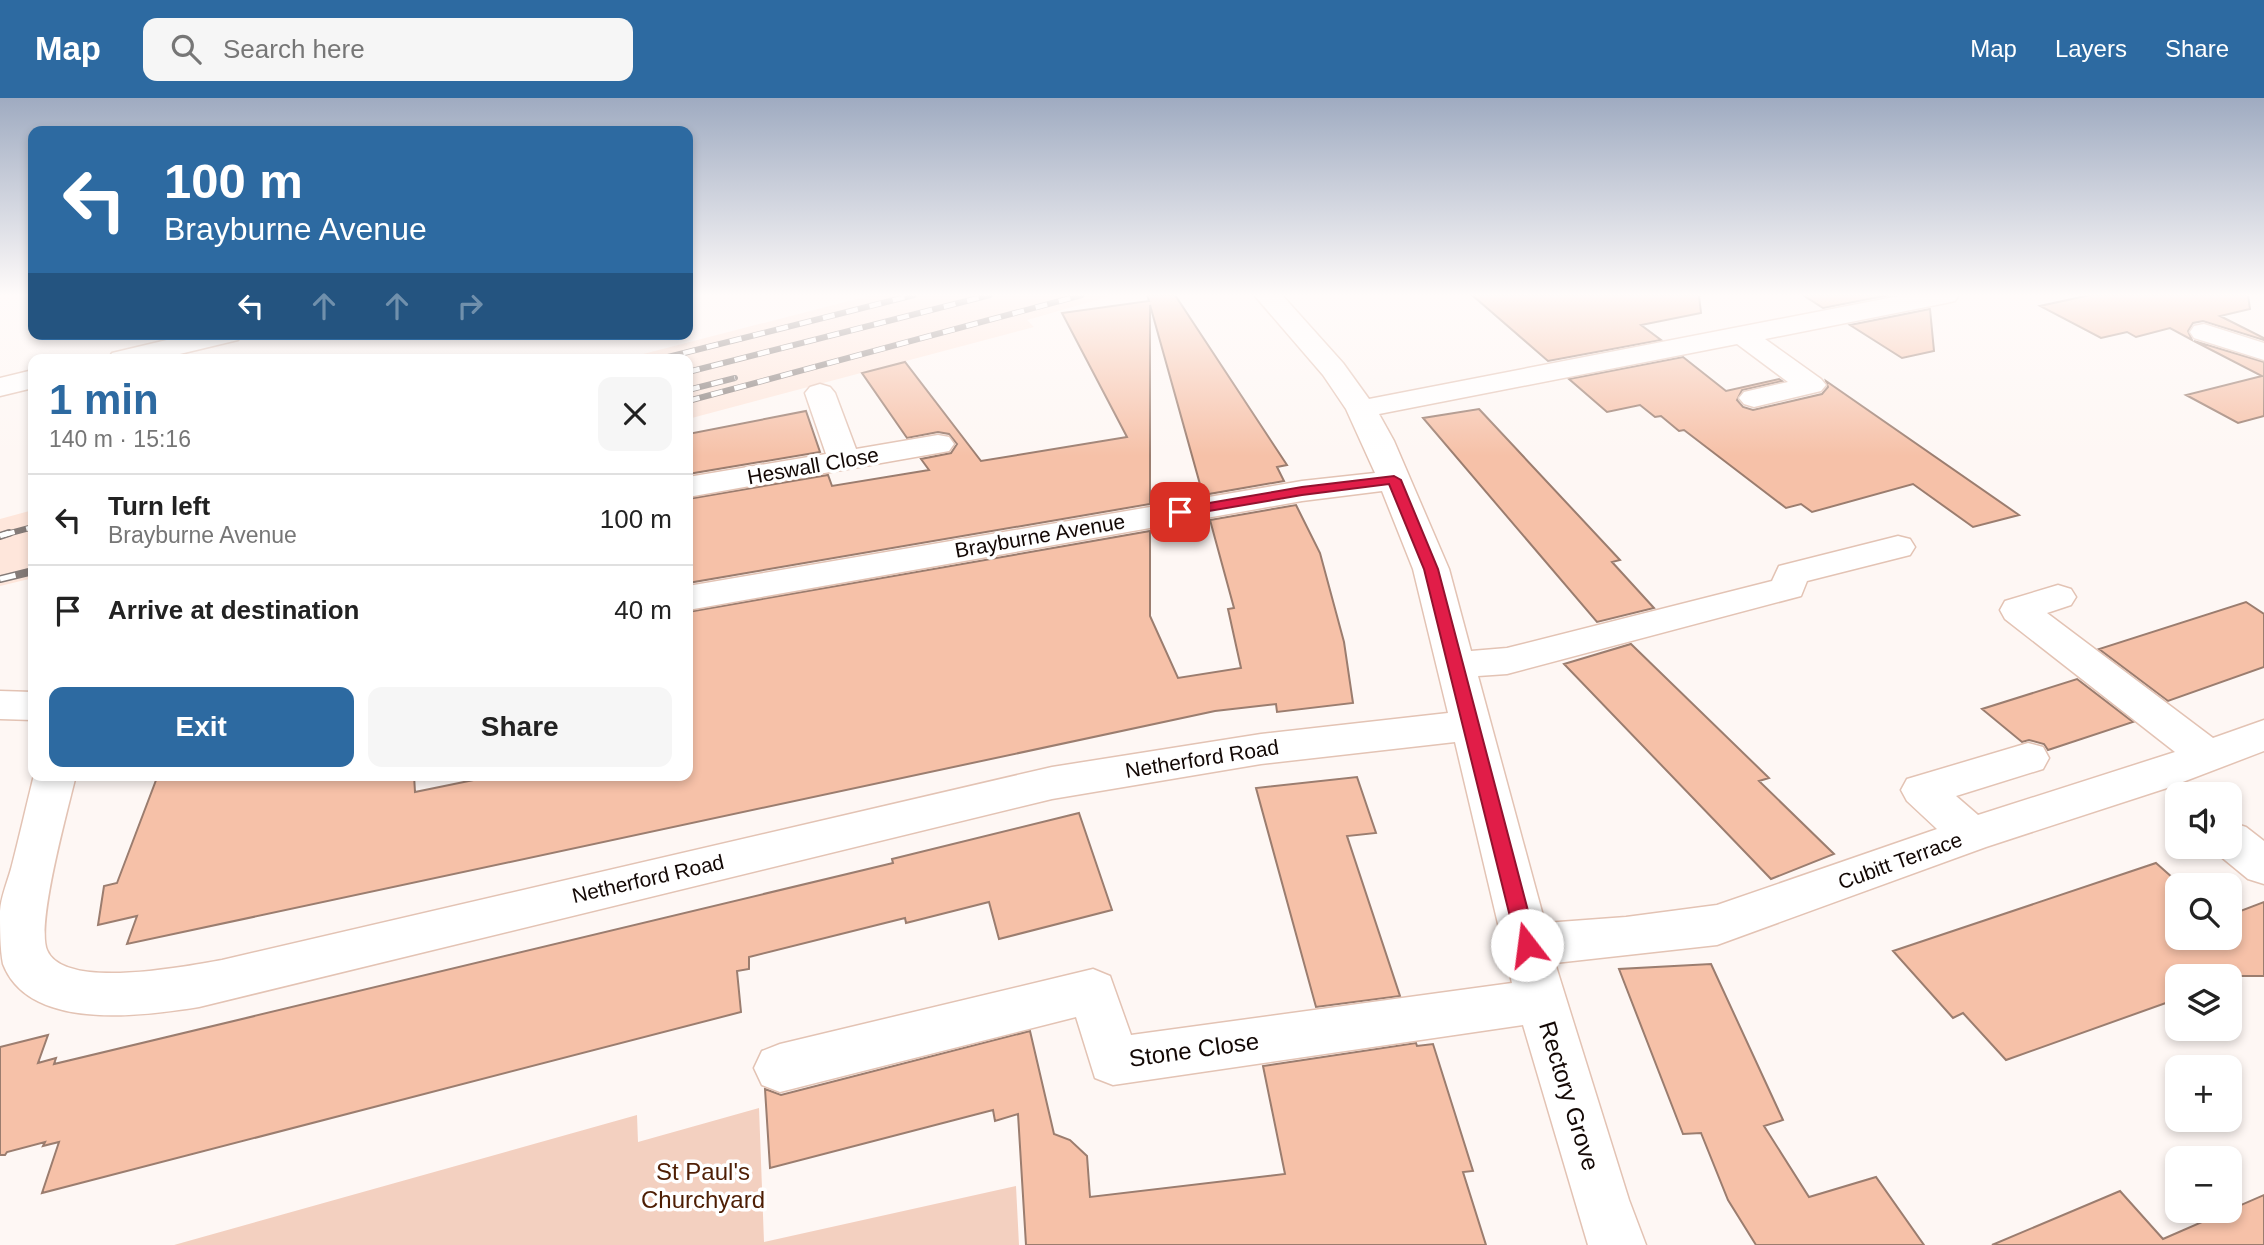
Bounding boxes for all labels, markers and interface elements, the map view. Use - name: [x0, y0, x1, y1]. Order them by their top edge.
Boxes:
- search box: [143, 18, 633, 81]
- text: Map: [35, 30, 101, 67]
- icon: search: [167, 30, 205, 68]
- text: Search here: [223, 34, 365, 64]
- text: Map: [1970, 35, 2017, 62]
- text: Layers: [2055, 35, 2127, 62]
- text: Share: [2165, 35, 2229, 62]
- icon: left: [49, 154, 140, 245]
- text: 100 m: [164, 154, 303, 208]
- text: Brayburne Avenue: [164, 211, 427, 247]
- icon: left: [232, 287, 270, 325]
- icon: ahead: [305, 287, 343, 325]
- icon: ahead: [378, 287, 416, 325]
- icon: right: [451, 287, 489, 325]
- text: 1 min: [49, 376, 159, 423]
- button: close: [598, 377, 672, 451]
- text: 140 m · 15:16: [49, 426, 191, 452]
- street label: Heswall Close: [745, 443, 880, 488]
- pin: [1150, 482, 1210, 542]
- text: Turn left: [108, 491, 210, 521]
- icon: arrive: [1161, 493, 1199, 531]
- icon: left: [49, 501, 87, 539]
- text: 100 m: [600, 504, 672, 534]
- street label: Brayburne Avenue: [953, 509, 1127, 562]
- text: Brayburne Avenue: [108, 522, 297, 548]
- icon: arrive: [49, 592, 87, 630]
- text: Arrive at destination: [108, 595, 359, 625]
- text: 40 m: [614, 595, 672, 625]
- button: Exit: [49, 687, 354, 767]
- button: Share: [368, 687, 672, 767]
- street label: Netherford Road: [1123, 735, 1280, 782]
- map controls: [2165, 782, 2242, 1223]
- button: sound: [2165, 782, 2242, 859]
- street label: Cubitt Terrace: [1835, 827, 1965, 894]
- street label: Netherford Road: [570, 850, 726, 907]
- button: search: [2165, 873, 2242, 950]
- position arrow: [1490, 908, 1564, 982]
- button: layers: [2165, 964, 2242, 1041]
- street label: Rectory Grove: [1534, 1018, 1605, 1174]
- street label: Stone Close: [1127, 1027, 1261, 1072]
- button: +: [2165, 1055, 2242, 1132]
- button: −: [2165, 1146, 2242, 1223]
- park label: St Paul's Churchyard: [641, 1158, 765, 1213]

